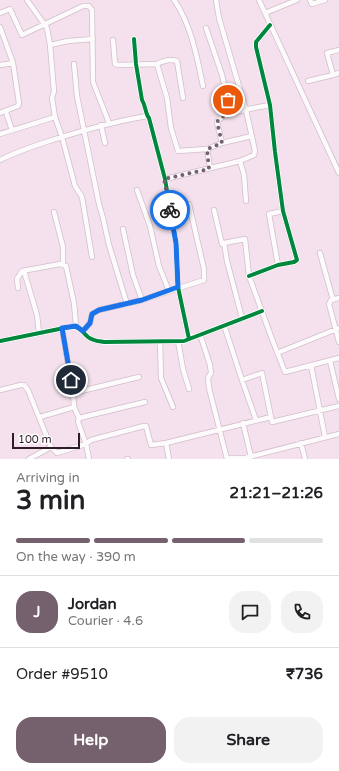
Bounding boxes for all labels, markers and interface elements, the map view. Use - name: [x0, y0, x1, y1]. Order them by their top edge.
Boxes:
- pin: [211, 83, 245, 117]
- icon: bag: [217, 89, 239, 111]
- courier: [150, 190, 190, 230]
- icon: bike: [159, 199, 181, 221]
- pin: [54, 363, 88, 397]
- icon: home: [60, 369, 82, 391]
- scale bar: [12, 431, 80, 450]
- text: 100 m: [18, 433, 52, 446]
- text: Arriving in: [16, 470, 80, 486]
- text: 21:21–21:26: [230, 484, 323, 502]
- text: 3 min: [16, 485, 85, 516]
- text: On the way · 390 m: [16, 549, 136, 565]
- button: chat: [229, 591, 271, 633]
- button: phone: [281, 591, 323, 633]
- text: Jordan: [68, 595, 117, 613]
- text: J: [34, 603, 41, 621]
- text: Courier · 4.6: [68, 613, 143, 629]
- text: Order #9510: [16, 665, 108, 683]
- text: ₹736: [286, 665, 323, 683]
- button: Help: [16, 717, 166, 763]
- button: Share: [174, 717, 323, 763]

